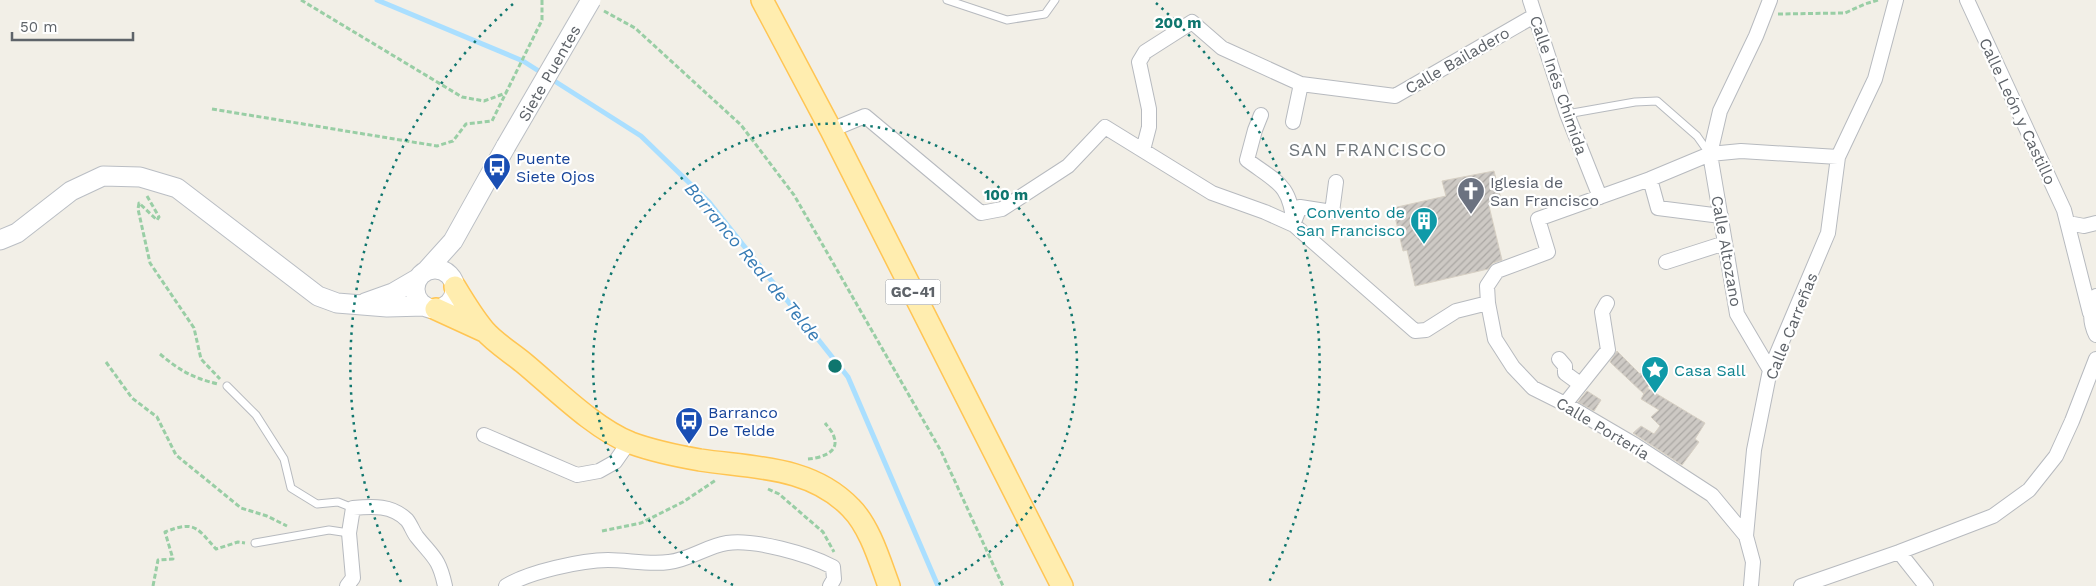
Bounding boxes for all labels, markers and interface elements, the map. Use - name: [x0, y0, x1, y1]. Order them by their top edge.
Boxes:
- scale bar: [12, 10, 134, 42]
- street label: Calle Inés Chimida: [1526, 13, 1591, 157]
- text: 200 m: [1155, 14, 1201, 32]
- text: 50 m: [20, 18, 57, 36]
- street label: Siete Puentes: [514, 22, 585, 125]
- street label: Calle Bailadero: [1402, 23, 1513, 98]
- street label: Calle León y Castillo: [1975, 35, 2060, 188]
- district label: SAN FRANCISCO: [1289, 139, 1447, 160]
- place label: Puente Siete Ojos: [516, 149, 595, 186]
- bus stop icon: Puente Siete Ojos: [482, 152, 512, 191]
- place label: Iglesia de San Francisco: [1490, 173, 1599, 210]
- church icon: Iglesia de San Francisco: [1456, 176, 1486, 215]
- water label: Barranco Real de Telde: [681, 178, 826, 345]
- text: 100 m: [984, 186, 1028, 204]
- street label: Calle Altozano: [1707, 194, 1746, 308]
- place label: Convento de San Francisco: [1296, 203, 1405, 240]
- building icon: Convento de San Francisco: [1409, 206, 1439, 245]
- street label: Calle Carreñas: [1761, 270, 1822, 383]
- road number: GC-41: [886, 280, 940, 304]
- place icon: Casa Sall: [1640, 355, 1670, 394]
- centre of rings: [826, 357, 844, 375]
- place label: Casa Sall: [1674, 361, 1746, 380]
- street label: Calle Portería: [1553, 393, 1653, 464]
- place label: Barranco De Telde: [708, 403, 778, 440]
- bus stop icon: Barranco De Telde: [674, 406, 704, 445]

